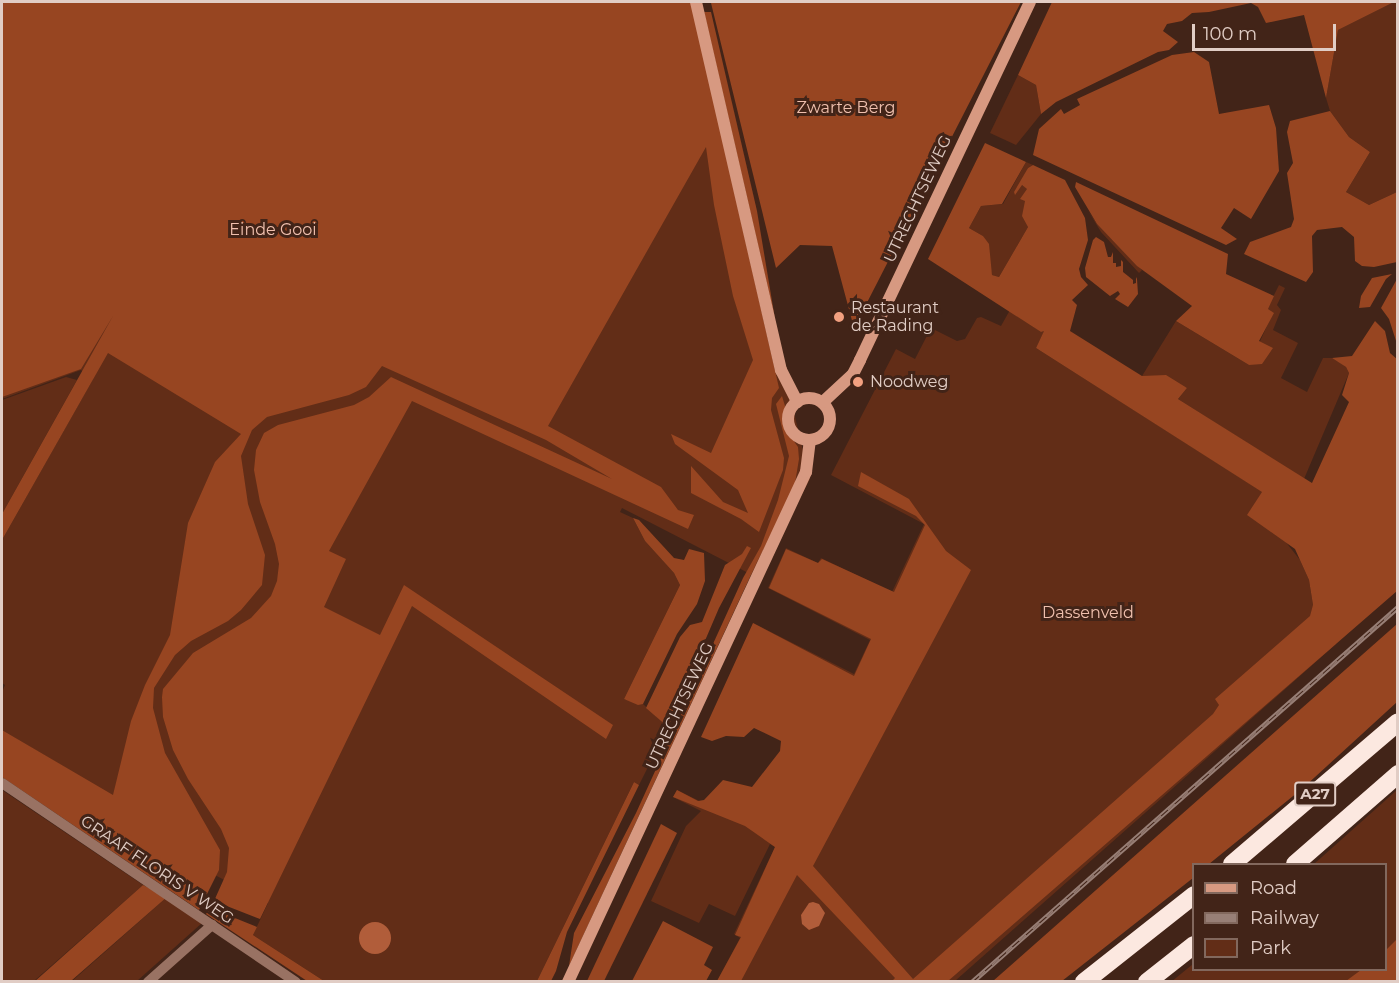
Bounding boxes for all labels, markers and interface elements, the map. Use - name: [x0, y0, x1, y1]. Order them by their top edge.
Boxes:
- scale bar: [1195, 12, 1339, 50]
- text: 100 m: [1203, 23, 1257, 45]
- park label: Zwarte Berg: [797, 98, 895, 118]
- street label: UTRECHTSEWEG: [880, 132, 956, 266]
- park label: Einde Gooi: [229, 220, 317, 240]
- place label: Restaurant de Rading: [851, 298, 939, 336]
- marker: Restaurant de Rading: [832, 310, 846, 324]
- place label: Noodweg: [870, 372, 948, 392]
- marker: Noodweg: [851, 375, 865, 389]
- park label: Dassenveld: [1042, 603, 1134, 623]
- street label: UTRECHTSEWEG: [642, 639, 718, 773]
- road number: A27: [1294, 782, 1336, 806]
- street label: GRAAF FLORIS V WEG: [77, 812, 237, 928]
- legend: [1192, 863, 1387, 971]
- text: Road: [1250, 877, 1297, 899]
- text: Railway: [1250, 907, 1319, 929]
- text: Park: [1250, 937, 1291, 959]

